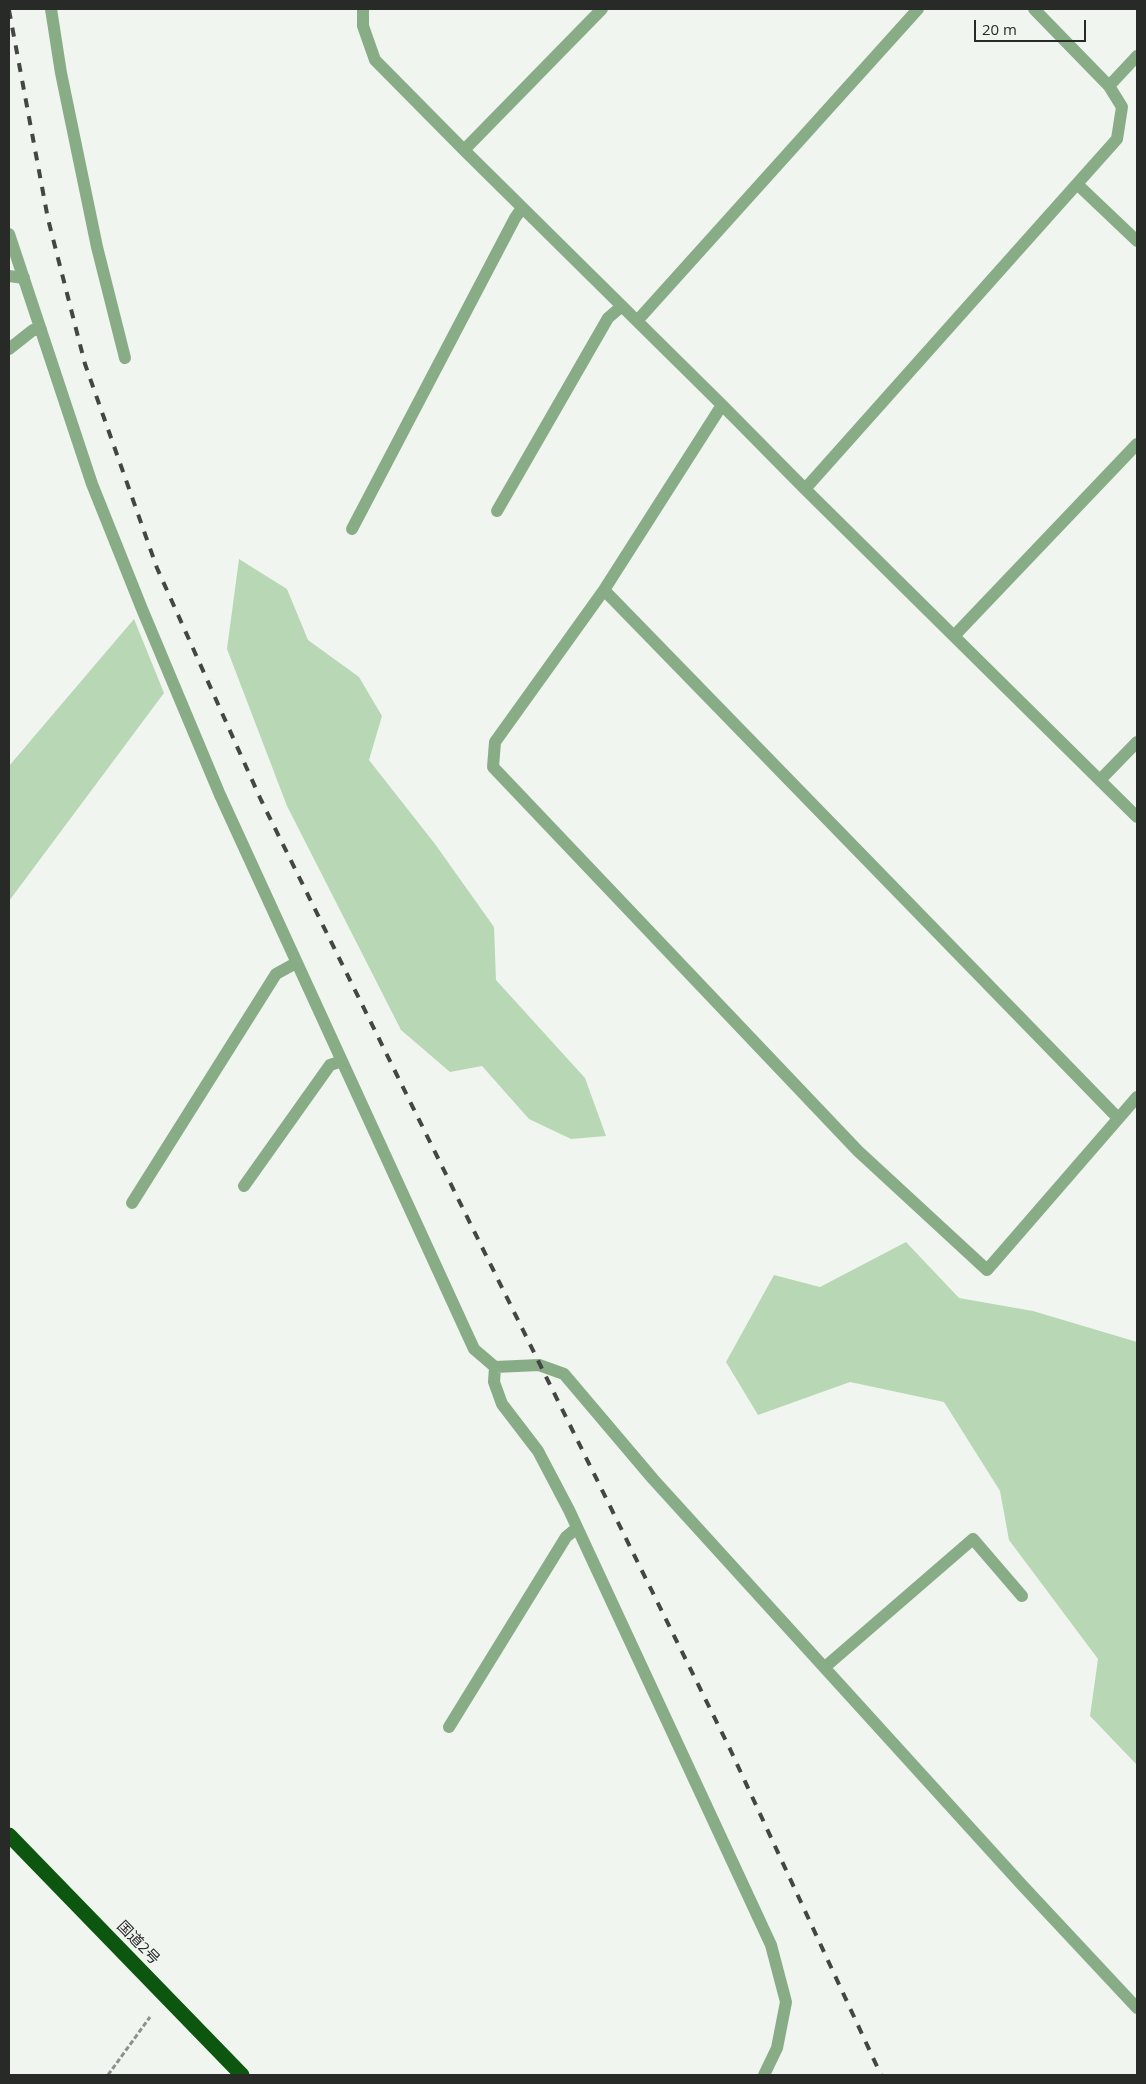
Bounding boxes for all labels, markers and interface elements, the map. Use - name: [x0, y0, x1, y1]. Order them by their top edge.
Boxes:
- scale bar: [976, 10, 1088, 42]
- text: 20 m: [982, 19, 1017, 39]
- street label: 国道2号: [113, 1917, 163, 1969]

